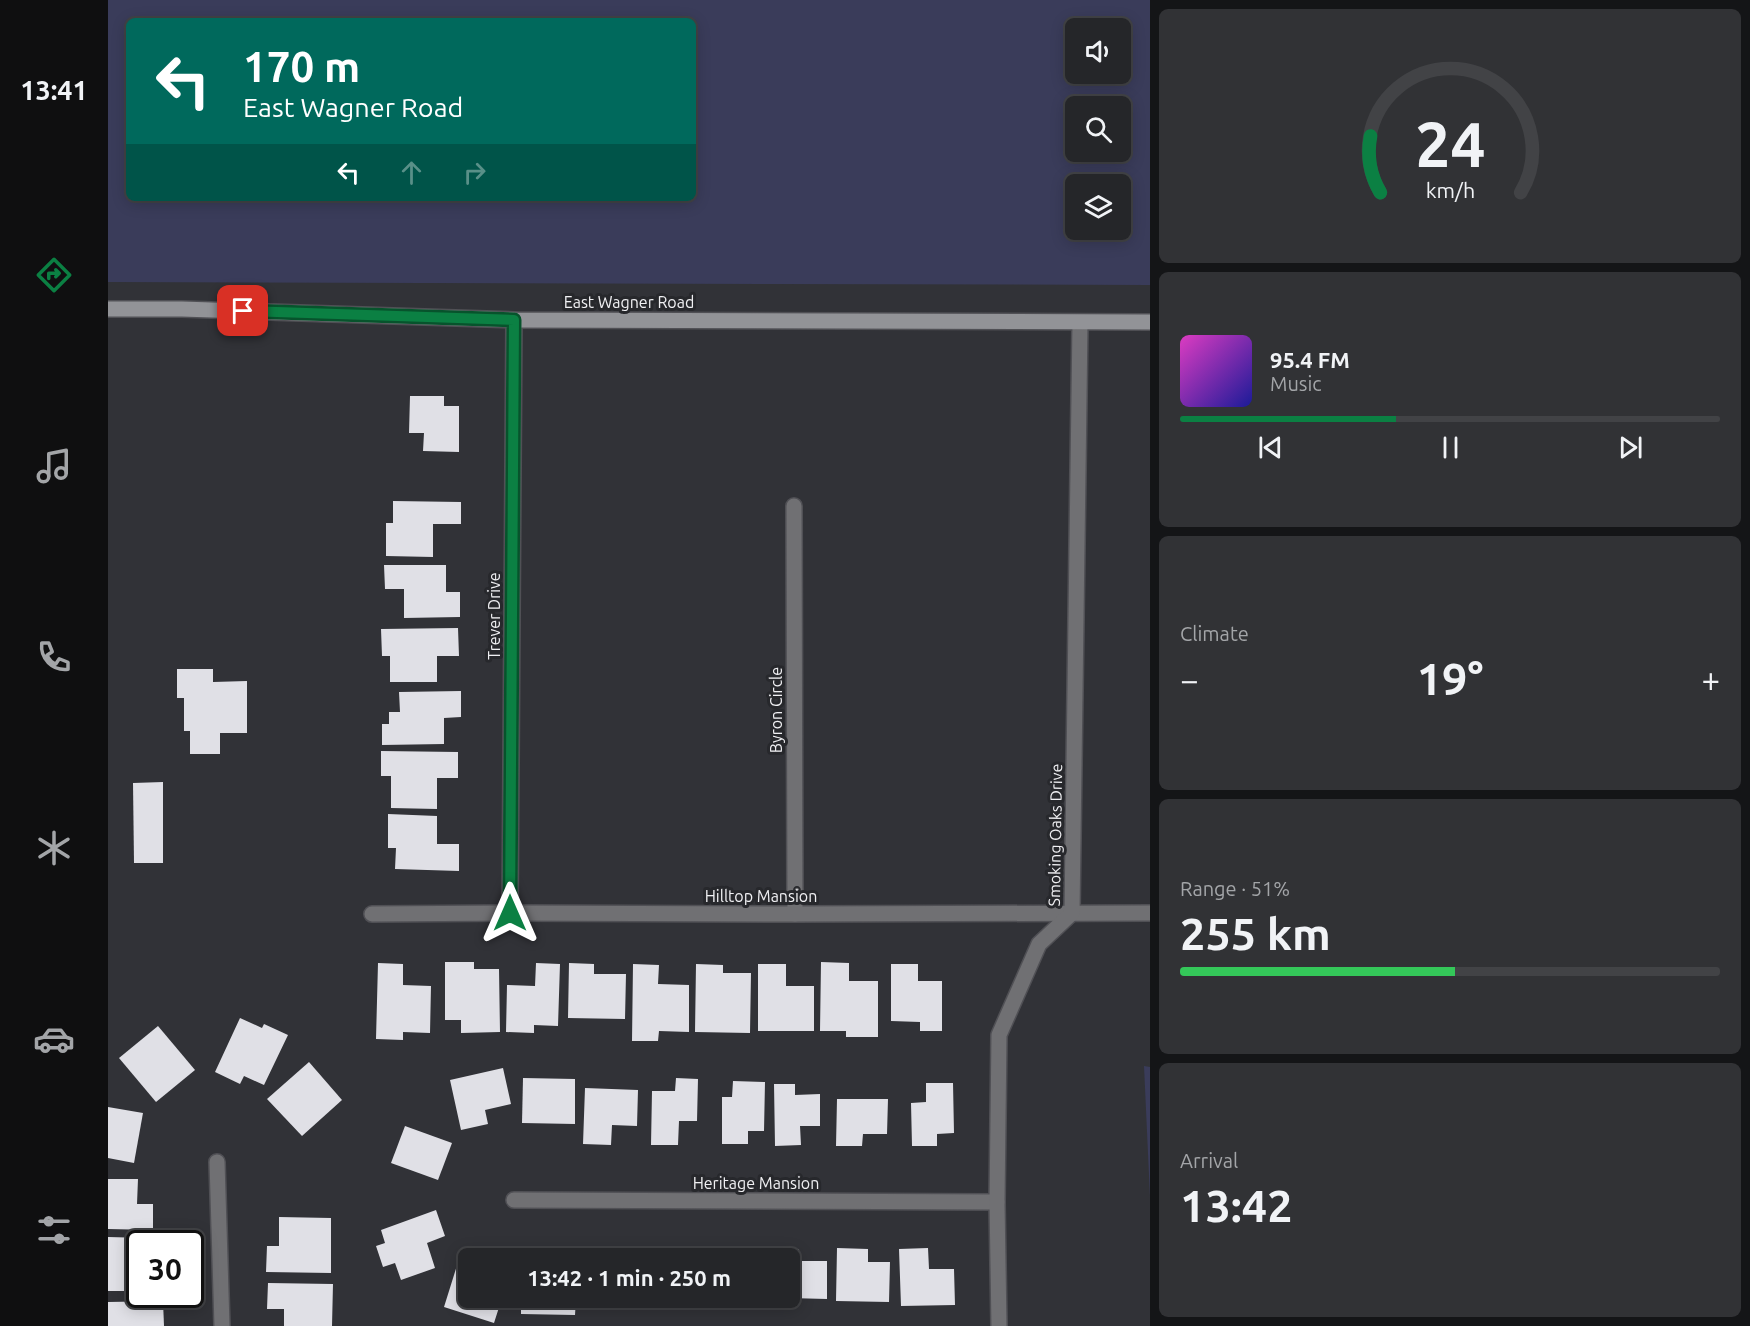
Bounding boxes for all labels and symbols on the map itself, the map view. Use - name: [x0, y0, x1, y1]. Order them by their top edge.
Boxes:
- pin: [217, 285, 268, 336]
- street label: East Wagner Road: [564, 293, 694, 311]
- street label: Trever Drive: [485, 572, 503, 660]
- street label: Byron Circle: [767, 667, 785, 753]
- street label: Smoking Oaks Drive: [1045, 764, 1065, 906]
- position arrow: [478, 881, 542, 945]
- street label: Hilltop Mansion: [705, 887, 817, 905]
- street label: Heritage Mansion: [693, 1174, 819, 1192]
- speed limit sign: 30: [126, 1230, 204, 1308]

